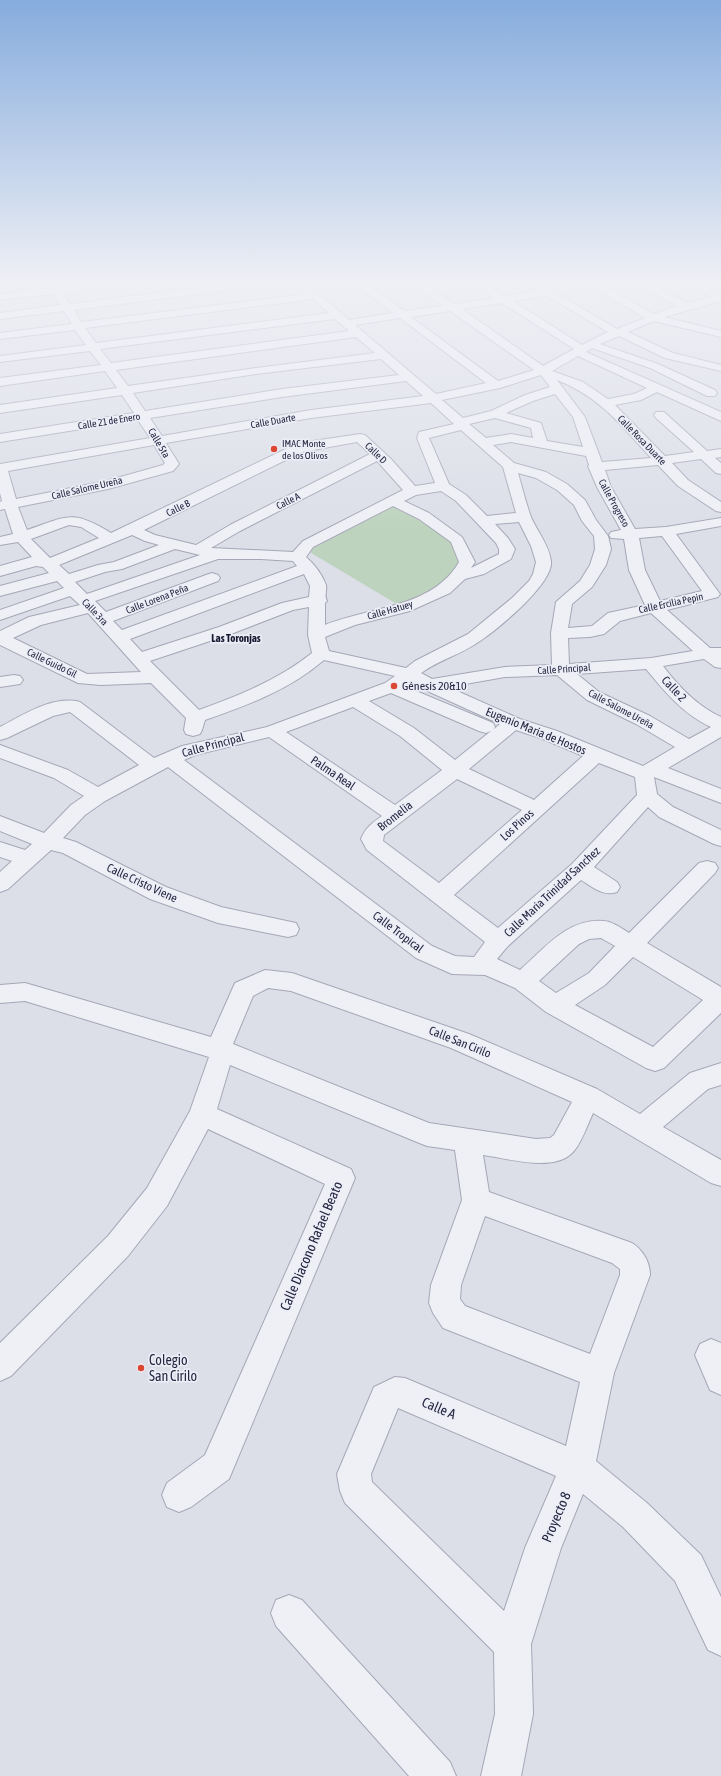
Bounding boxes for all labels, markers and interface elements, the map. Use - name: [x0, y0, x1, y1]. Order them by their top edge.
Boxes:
- street label: Calle 21 de Enero: [77, 411, 141, 431]
- street label: Calle Duarte: [250, 412, 297, 430]
- street label: Calle Rosa Duarte: [616, 413, 669, 467]
- street label: Calle 5ta: [146, 426, 172, 460]
- place label: IMAC Monte de los Olivos: [282, 438, 328, 461]
- street label: Calle D: [363, 440, 389, 466]
- marker: IMAC Monte de los Olivos: [269, 444, 279, 454]
- street label: Calle Salome Ureña: [51, 474, 124, 501]
- street label: Calle Progreso: [596, 477, 632, 529]
- street label: Calle A: [274, 490, 302, 512]
- street label: Calle B: [164, 497, 192, 518]
- street label: Calle Lorena Peña: [124, 582, 190, 616]
- street label: Calle Ercilia Pepin: [638, 591, 704, 615]
- street label: Calle 3ra: [80, 597, 110, 628]
- street label: Calle Hatuey: [366, 598, 414, 622]
- district label: Las Toronjas: [211, 632, 261, 644]
- street label: Calle Guido Gil: [25, 646, 79, 680]
- street label: Calle Principal: [537, 662, 591, 676]
- street label: Calle 2: [659, 673, 689, 705]
- place label: Génesis 20&10: [402, 679, 467, 693]
- marker: Génesis 20&10: [389, 681, 399, 691]
- street label: Calle Salome Ureña: [586, 687, 656, 731]
- street label: Eugenio Maria de Hostos: [484, 704, 588, 758]
- street label: Calle Principal: [180, 730, 246, 760]
- street label: Palma Real: [308, 753, 359, 793]
- street label: Bromelia: [375, 798, 415, 834]
- street label: Los Pinos: [497, 806, 537, 844]
- street label: Calle Maria Trinidad Sanchez: [501, 843, 603, 940]
- street label: Calle Cristo Viene: [104, 861, 180, 905]
- street label: Calle Tropical: [370, 908, 427, 956]
- street label: Calle San Cirilo: [427, 1023, 493, 1061]
- street label: Calle Diacono Rafael Beato: [277, 1179, 345, 1313]
- place label: Colegio San Cirilo: [149, 1352, 197, 1384]
- marker: Colegio San Cirilo: [136, 1363, 146, 1373]
- street label: Calle A: [420, 1394, 458, 1422]
- street label: Proyecto 8: [538, 1489, 574, 1545]

